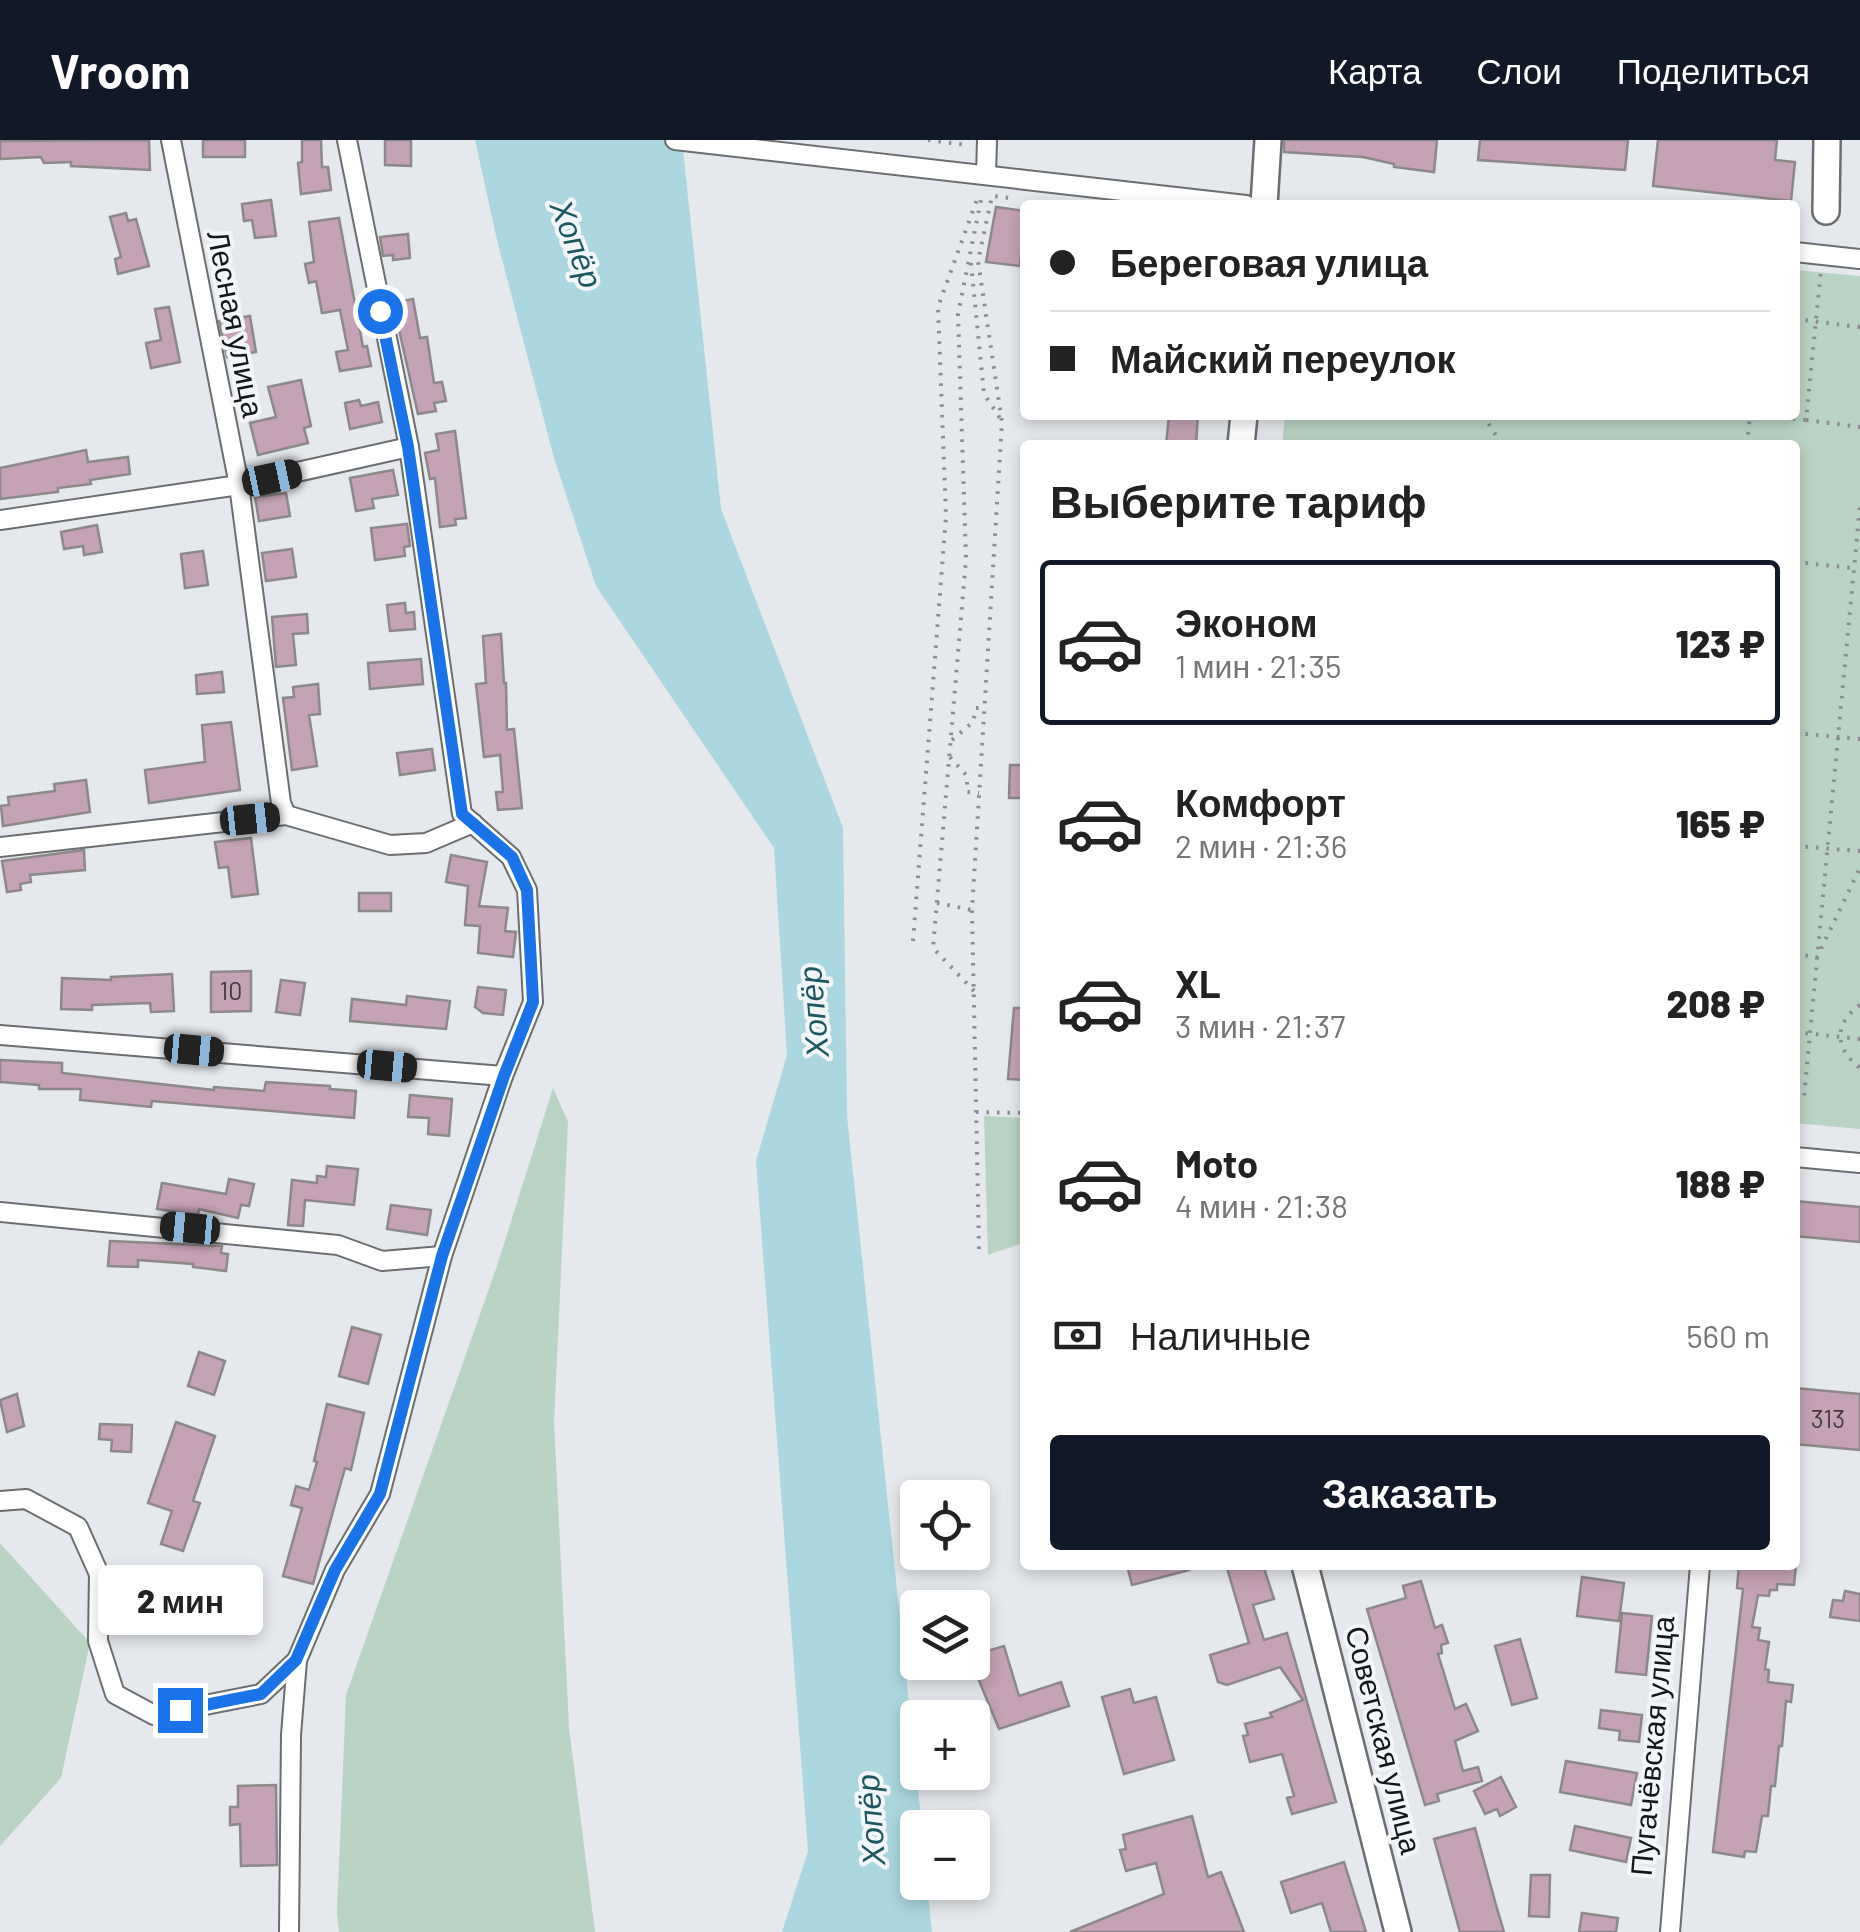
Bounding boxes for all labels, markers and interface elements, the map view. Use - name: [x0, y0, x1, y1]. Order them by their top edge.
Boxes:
- text: Vroom: [50, 41, 190, 99]
- text: Карта: [1328, 49, 1422, 91]
- text: Слои: [1477, 49, 1562, 91]
- text: Поделиться: [1617, 49, 1810, 91]
- water label: Хопёр: [542, 193, 612, 293]
- street label: Лесная улица: [201, 227, 273, 420]
- text: Береговая улица: [1110, 239, 1428, 285]
- route start: [358, 289, 403, 334]
- text: Майский переулок: [1110, 335, 1456, 381]
- car: [240, 457, 304, 499]
- text: Выберите тариф: [1050, 473, 1427, 527]
- icon: car: [1055, 598, 1145, 688]
- text: Эконом: [1175, 599, 1318, 645]
- text: 123 ₽: [1676, 620, 1765, 666]
- text: 1 мин · 21:35: [1175, 646, 1341, 684]
- icon: car: [1055, 778, 1145, 868]
- text: Комфорт: [1175, 779, 1346, 825]
- text: 165 ₽: [1676, 800, 1765, 846]
- car: [219, 801, 281, 837]
- text: 2 мин · 21:36: [1175, 826, 1347, 864]
- icon: car: [1055, 958, 1145, 1048]
- text: XL: [1175, 960, 1221, 1006]
- water label: Хопёр: [789, 965, 836, 1060]
- house number: 10: [220, 975, 242, 1005]
- text: 208 ₽: [1667, 980, 1765, 1026]
- text: 3 мин · 21:37: [1175, 1006, 1345, 1044]
- car: [163, 1032, 225, 1068]
- car: [356, 1048, 418, 1084]
- icon: car: [1055, 1138, 1145, 1228]
- text: Moto: [1175, 1140, 1258, 1186]
- text: 188 ₽: [1676, 1160, 1765, 1206]
- text: 4 мин · 21:38: [1175, 1186, 1348, 1224]
- car: [159, 1210, 221, 1246]
- icon: cash: [1050, 1308, 1105, 1363]
- text: Наличные: [1130, 1312, 1311, 1358]
- text: 560 m: [1686, 1316, 1770, 1354]
- house number: 313: [1811, 1403, 1845, 1433]
- button: Заказать: [1050, 1435, 1770, 1550]
- map controls: [900, 1480, 990, 1900]
- button: locate: [900, 1480, 990, 1570]
- callout: 2 мин: [98, 1565, 262, 1635]
- text: 2 мин: [137, 1581, 224, 1619]
- button: layers: [900, 1590, 990, 1680]
- street label: Пугачёвская улица: [1622, 1614, 1680, 1877]
- street label: Советская улица: [1339, 1622, 1431, 1857]
- route end: [158, 1688, 203, 1733]
- button: +: [900, 1700, 990, 1790]
- water label: Хопёр: [847, 1773, 892, 1868]
- button: −: [900, 1810, 990, 1900]

